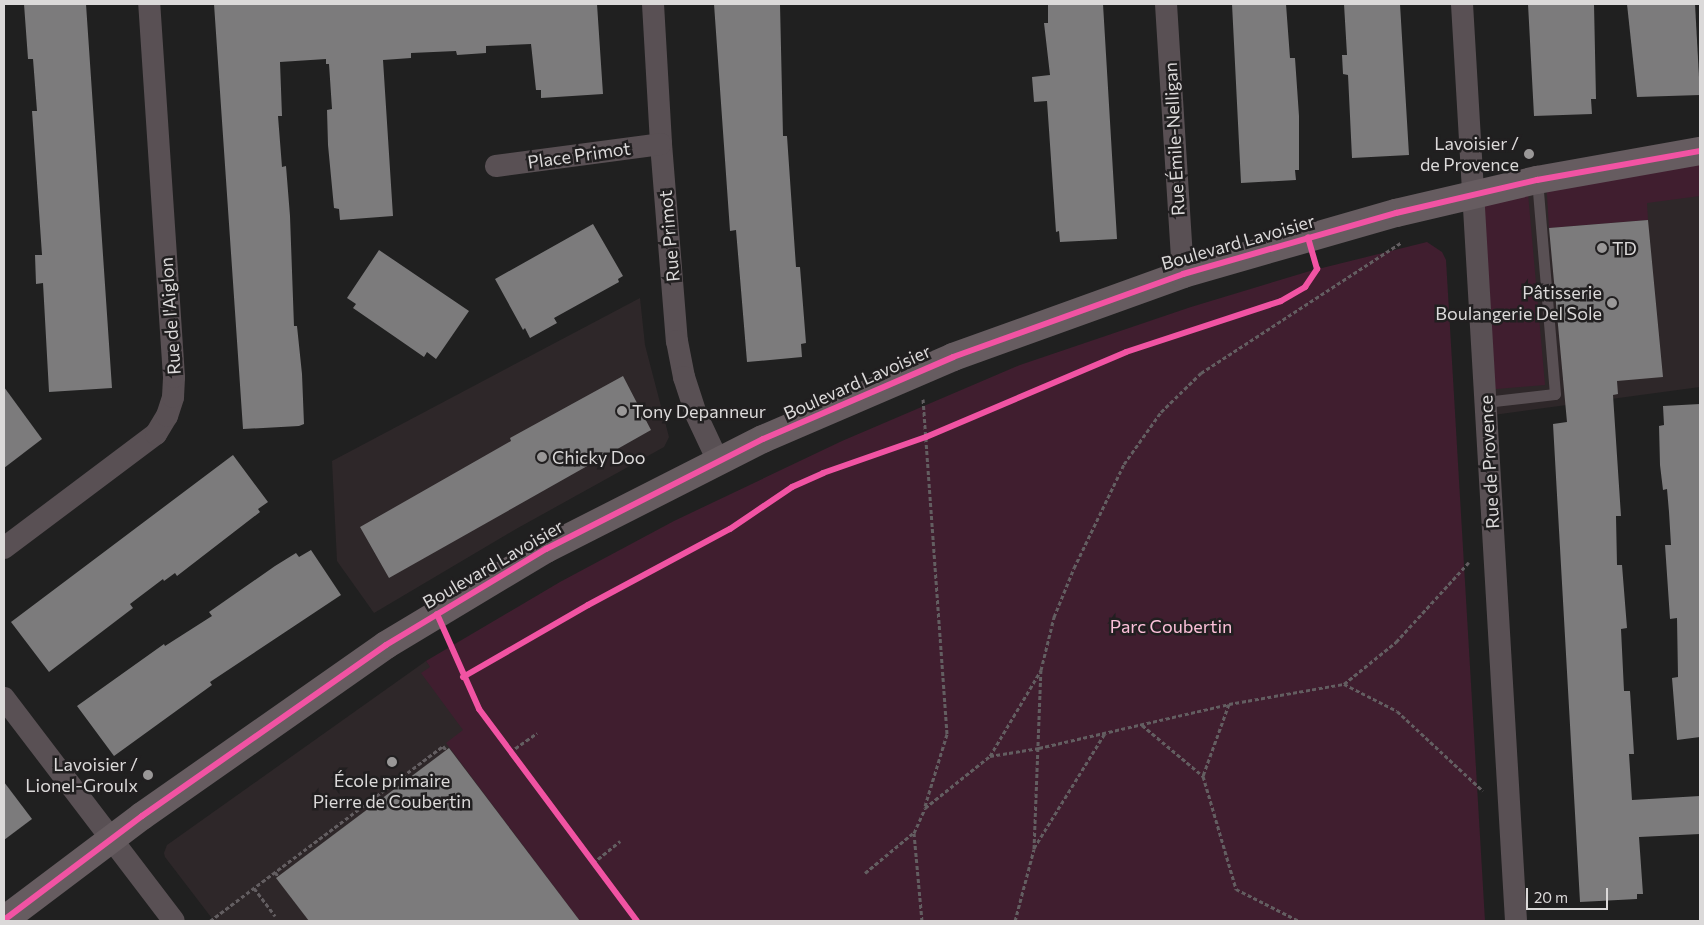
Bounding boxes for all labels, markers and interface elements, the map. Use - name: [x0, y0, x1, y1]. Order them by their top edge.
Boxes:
- street label: Rue Émile-Nelligan: [1159, 62, 1189, 216]
- place label: Lavoisier / de Provence: [1420, 133, 1519, 176]
- street label: Place Primot: [526, 137, 632, 173]
- marker: Lavoisier / de Provence: [1523, 148, 1535, 160]
- street label: Rue Primot: [654, 189, 684, 283]
- street label: Boulevard Lavoisier: [1159, 210, 1317, 274]
- place label: TD: [1612, 237, 1637, 259]
- marker: TD: [1596, 242, 1608, 254]
- street label: Rue de l'Aiglon: [155, 256, 185, 376]
- place label: Pâtisserie Boulangerie Del Sole: [1435, 282, 1602, 324]
- marker: Pâtisserie Boulangerie Del Sole: [1606, 297, 1618, 309]
- street label: Boulevard Lavoisier: [780, 340, 934, 424]
- street label: Rue de Provence: [1475, 395, 1503, 529]
- place label: Tony Depanneur: [632, 400, 766, 422]
- marker: Tony Depanneur: [616, 405, 628, 417]
- place label: Chicky Doo: [552, 446, 645, 468]
- marker: Chicky Doo: [536, 451, 548, 463]
- street label: Boulevard Lavoisier: [419, 515, 567, 613]
- park label: Parc Coubertin: [1110, 615, 1232, 637]
- place label: Lavoisier / Lionel-Groulx: [25, 754, 138, 796]
- marker: École primaire Pierre de Coubertin: [386, 756, 398, 768]
- marker: Lavoisier / Lionel-Groulx: [142, 769, 154, 781]
- place label: École primaire Pierre de Coubertin: [313, 770, 471, 812]
- scale bar: [1529, 878, 1612, 910]
- text: 20 m: [1534, 888, 1568, 906]

